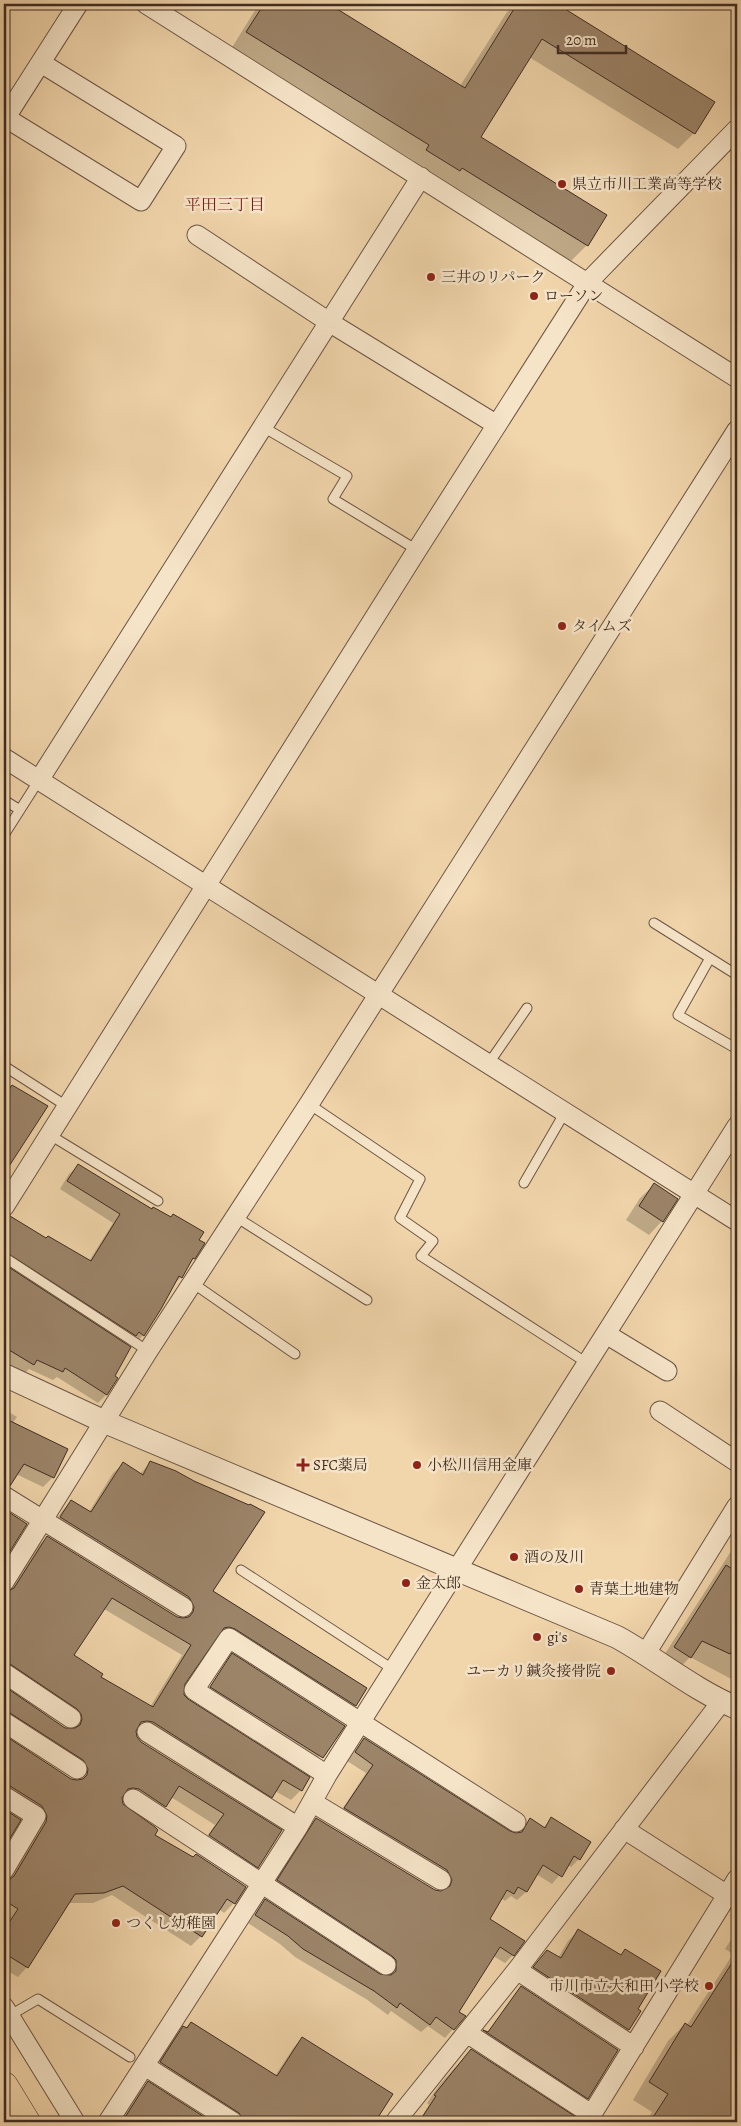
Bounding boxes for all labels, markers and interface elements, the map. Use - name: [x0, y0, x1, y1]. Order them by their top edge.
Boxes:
- scale bar: [558, 22, 626, 54]
- text: 20 m: [566, 30, 597, 50]
- place label: 県立市川工業高等学校: [572, 174, 722, 194]
- marker: 県立市川工業高等学校: [556, 178, 568, 190]
- district label: 平田三丁目: [185, 194, 265, 216]
- place label: 三井のリパーク: [441, 267, 546, 287]
- marker: 三井のリパーク: [425, 271, 437, 283]
- place label: ローソン: [544, 286, 603, 306]
- marker: ローソン: [528, 290, 540, 302]
- place label: タイムズ: [572, 616, 632, 636]
- marker: タイムズ: [556, 620, 568, 632]
- place label: SFC薬局: [313, 1455, 368, 1475]
- place label: 小松川信用金庫: [427, 1455, 532, 1475]
- marker: SFC薬局: [297, 1459, 309, 1471]
- marker: 小松川信用金庫: [411, 1459, 423, 1471]
- place label: 酒の及川: [524, 1547, 584, 1567]
- marker: 酒の及川: [508, 1551, 520, 1563]
- place label: 金太郎: [416, 1573, 461, 1593]
- marker: 金太郎: [400, 1577, 412, 1589]
- place label: 青葉土地建物: [589, 1579, 679, 1599]
- marker: 青葉土地建物: [573, 1583, 585, 1595]
- place label: gi's: [547, 1627, 567, 1647]
- marker: gi's: [531, 1631, 543, 1643]
- place label: ユーカリ鍼灸接骨院: [466, 1661, 601, 1681]
- marker: ユーカリ鍼灸接骨院: [605, 1665, 617, 1677]
- place label: つくし幼稚園: [126, 1913, 216, 1933]
- marker: つくし幼稚園: [110, 1917, 122, 1929]
- place label: 市川市立大和田小学校: [549, 1976, 699, 1996]
- marker: 市川市立大和田小学校: [703, 1980, 715, 1992]

